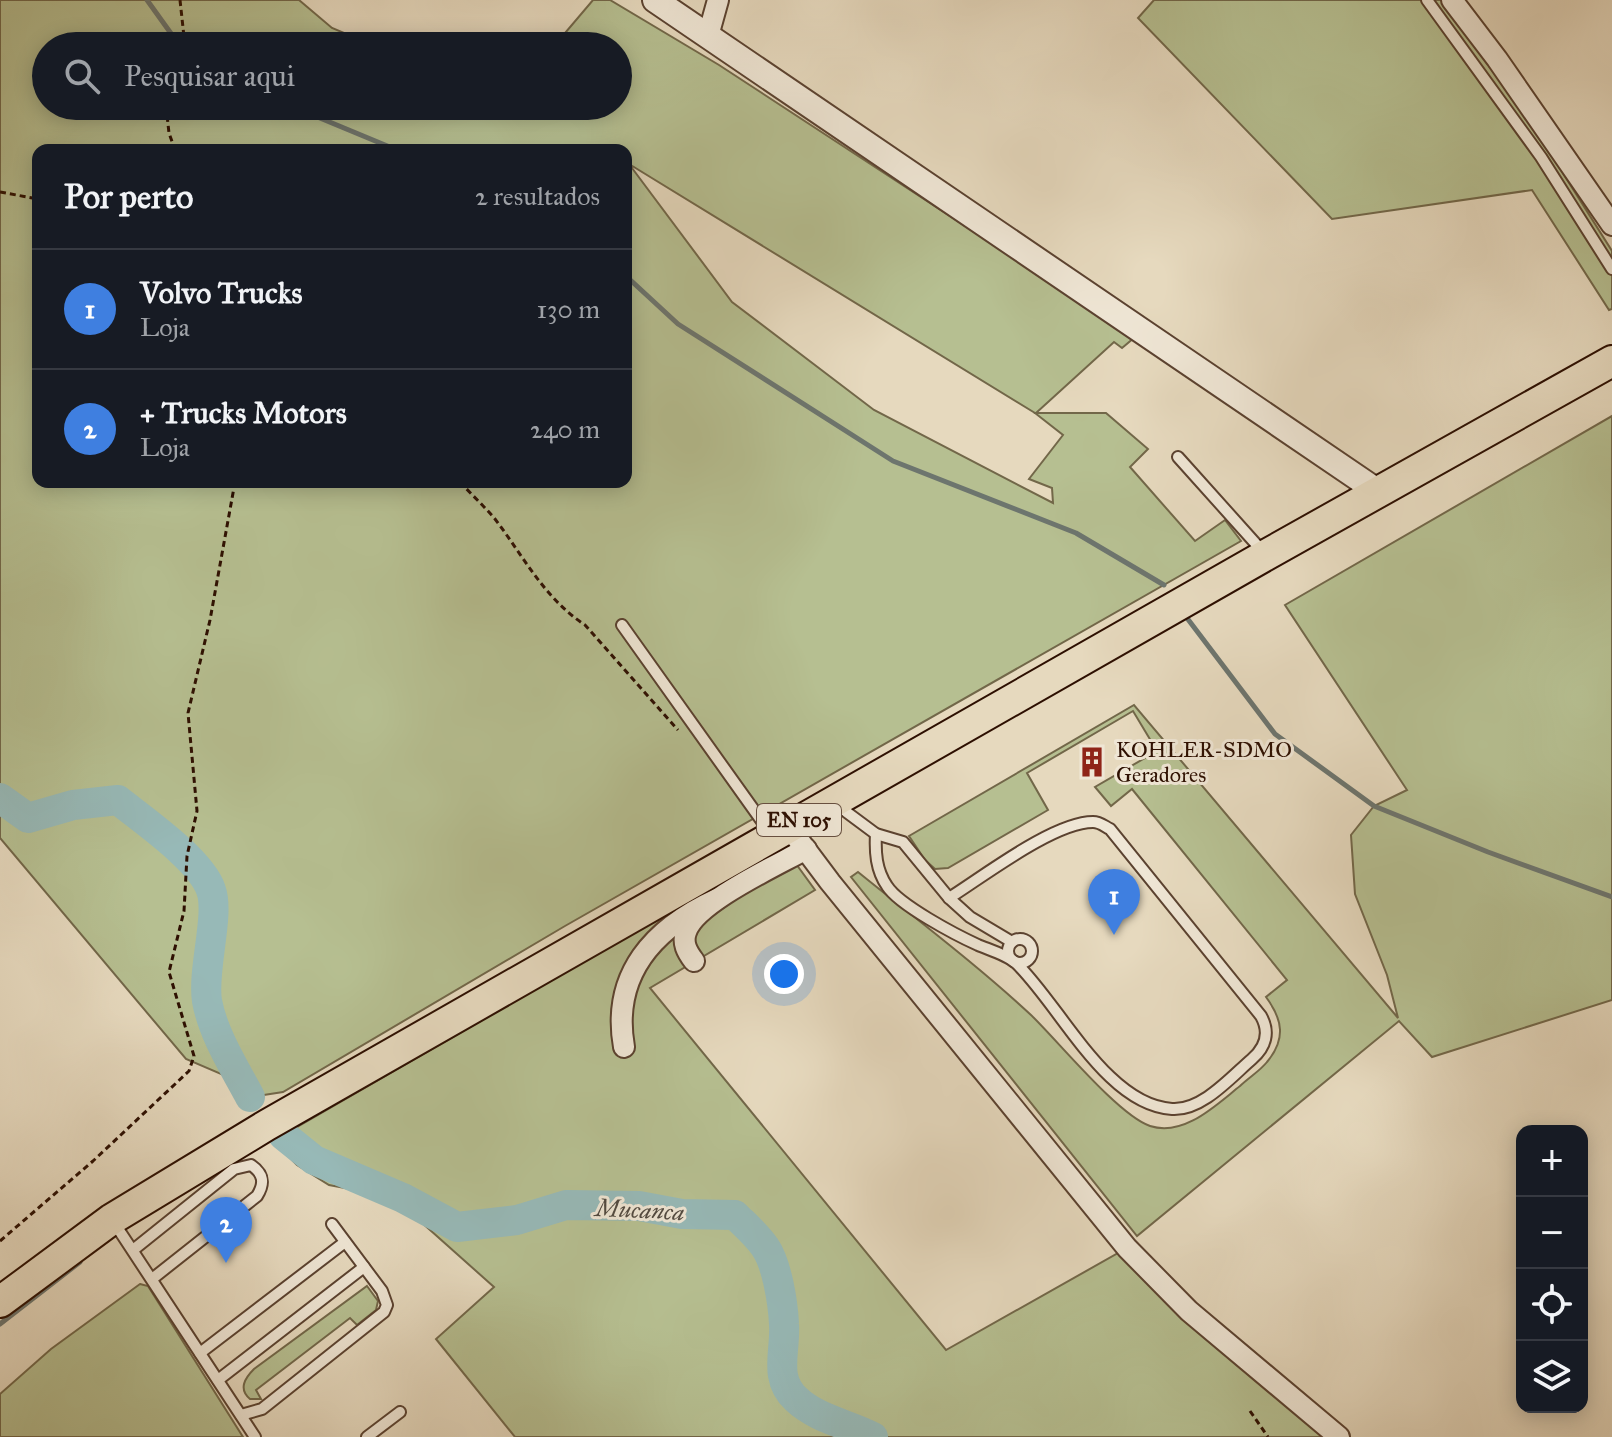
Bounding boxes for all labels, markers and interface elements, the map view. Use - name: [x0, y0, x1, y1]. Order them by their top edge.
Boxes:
- search box: [32, 32, 632, 120]
- icon: search: [60, 54, 104, 98]
- text: Pesquisar aqui: [124, 58, 295, 94]
- text: Por perto: [64, 176, 193, 217]
- text: 2 resultados: [475, 180, 600, 212]
- text: Volvo Trucks: [140, 275, 303, 311]
- text: 1: [85, 293, 95, 325]
- text: 130 m: [537, 293, 600, 325]
- text: Loja: [140, 311, 190, 343]
- text: + Trucks Motors: [140, 395, 347, 431]
- text: 2: [84, 413, 96, 445]
- text: 240 m: [530, 413, 600, 445]
- text: Loja: [140, 431, 190, 463]
- place label: KOHLER-SDMO Geradores: [1116, 736, 1292, 788]
- building icon: KOHLER-SDMO Geradores: [1075, 745, 1109, 779]
- road number: EN 105: [757, 804, 841, 836]
- pin: 1: [1088, 869, 1140, 935]
- your location: [764, 954, 804, 994]
- map controls: [1516, 1125, 1588, 1413]
- button: +: [1516, 1125, 1588, 1197]
- water label: Mucanca: [593, 1193, 685, 1227]
- pin: 2: [200, 1197, 252, 1263]
- button: −: [1516, 1197, 1588, 1269]
- button: locate: [1516, 1269, 1588, 1341]
- button: layers: [1516, 1341, 1588, 1413]

